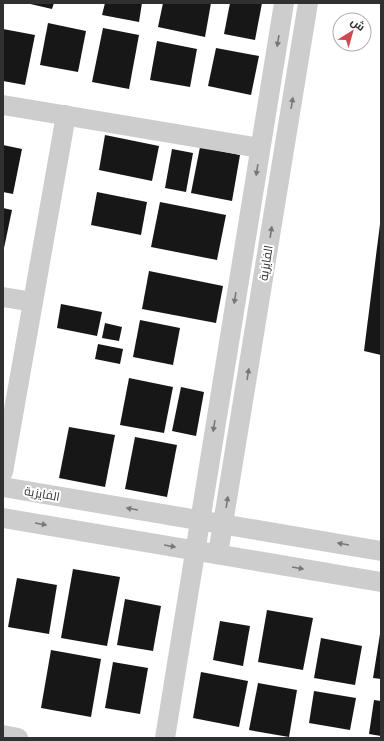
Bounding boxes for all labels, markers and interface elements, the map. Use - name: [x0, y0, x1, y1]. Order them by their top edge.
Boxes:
- north arrow: [332, 12, 372, 52]
- text: ش: [348, 14, 368, 34]
- one-way arrow: [275, 35, 281, 48]
- one-way arrow: [289, 97, 295, 109]
- one-way arrow: [253, 164, 259, 176]
- one-way arrow: [268, 225, 274, 238]
- street label: الفايزية: [255, 244, 277, 282]
- one-way arrow: [232, 292, 238, 304]
- one-way arrow: [245, 368, 251, 380]
- one-way arrow: [211, 420, 217, 432]
- street label: الفايزية: [23, 483, 61, 505]
- one-way arrow: [224, 496, 230, 508]
- one-way arrow: [125, 506, 138, 512]
- one-way arrow: [35, 521, 48, 527]
- one-way arrow: [336, 541, 349, 547]
- one-way arrow: [163, 543, 176, 549]
- one-way arrow: [292, 565, 304, 571]

